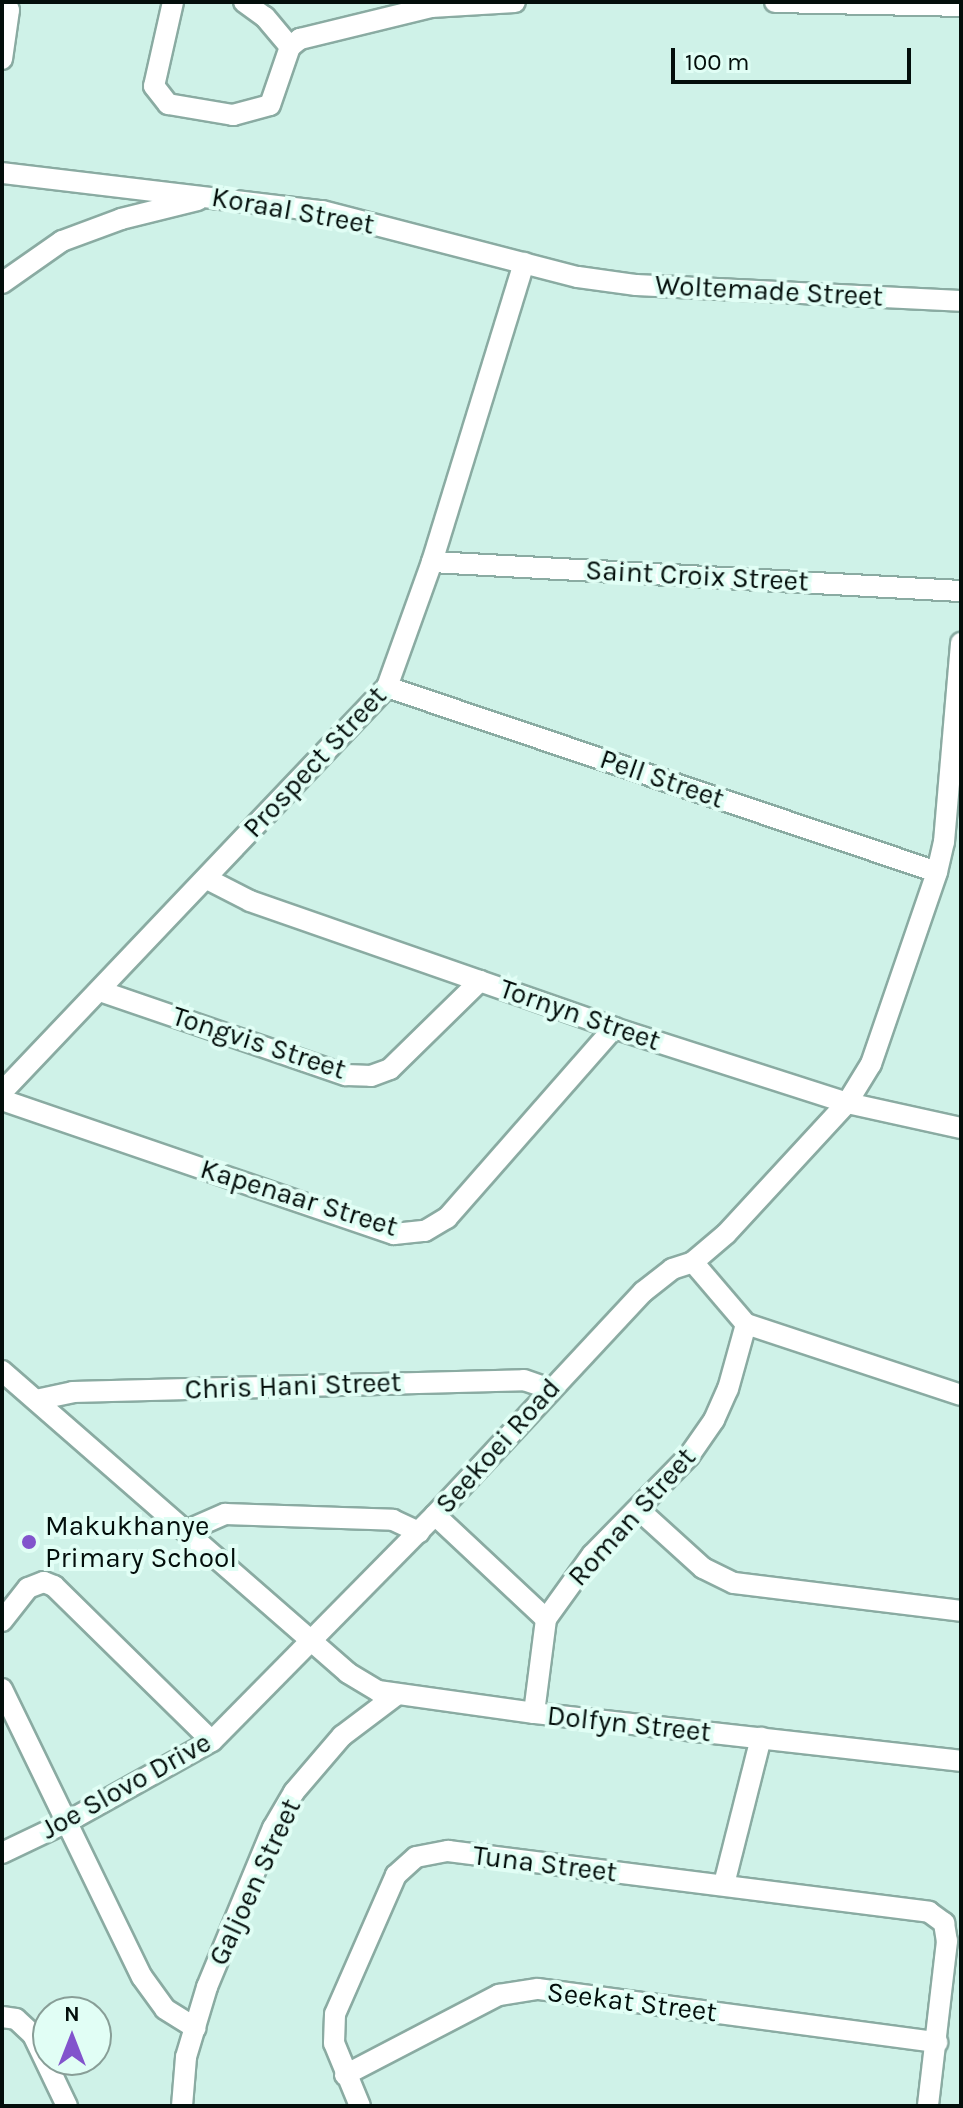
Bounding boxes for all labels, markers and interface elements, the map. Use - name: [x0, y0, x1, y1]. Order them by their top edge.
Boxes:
- scale bar: [675, 32, 915, 82]
- text: 100 m: [685, 48, 750, 76]
- street label: Koraal Street: [209, 180, 377, 242]
- street label: Woltemade Street: [654, 268, 884, 314]
- street label: Saint Croix Street: [585, 553, 809, 599]
- street label: Prospect Street: [236, 679, 394, 845]
- street label: Pell Street: [596, 742, 728, 816]
- street label: Tornyn Street: [495, 972, 665, 1058]
- street label: Tongvis Street: [168, 999, 350, 1087]
- street label: Kapenaar Street: [196, 1152, 402, 1244]
- street label: Chris Hani Street: [184, 1365, 402, 1407]
- street label: Seekoei Road: [428, 1371, 568, 1521]
- street label: Roman Street: [561, 1441, 703, 1593]
- place label: Makukhanye Primary School: [45, 1509, 237, 1575]
- marker: Makukhanye Primary School: [20, 1533, 38, 1551]
- street label: Dolfyn Street: [545, 1699, 713, 1749]
- street label: Joe Slovo Drive: [35, 1725, 217, 1847]
- street label: Galjoen Street: [202, 1793, 308, 1971]
- street label: Tuna Street: [471, 1838, 619, 1890]
- street label: Seekat Street: [545, 1975, 719, 2029]
- north arrow: [32, 1996, 112, 2076]
- text: N: [64, 2001, 80, 2027]

